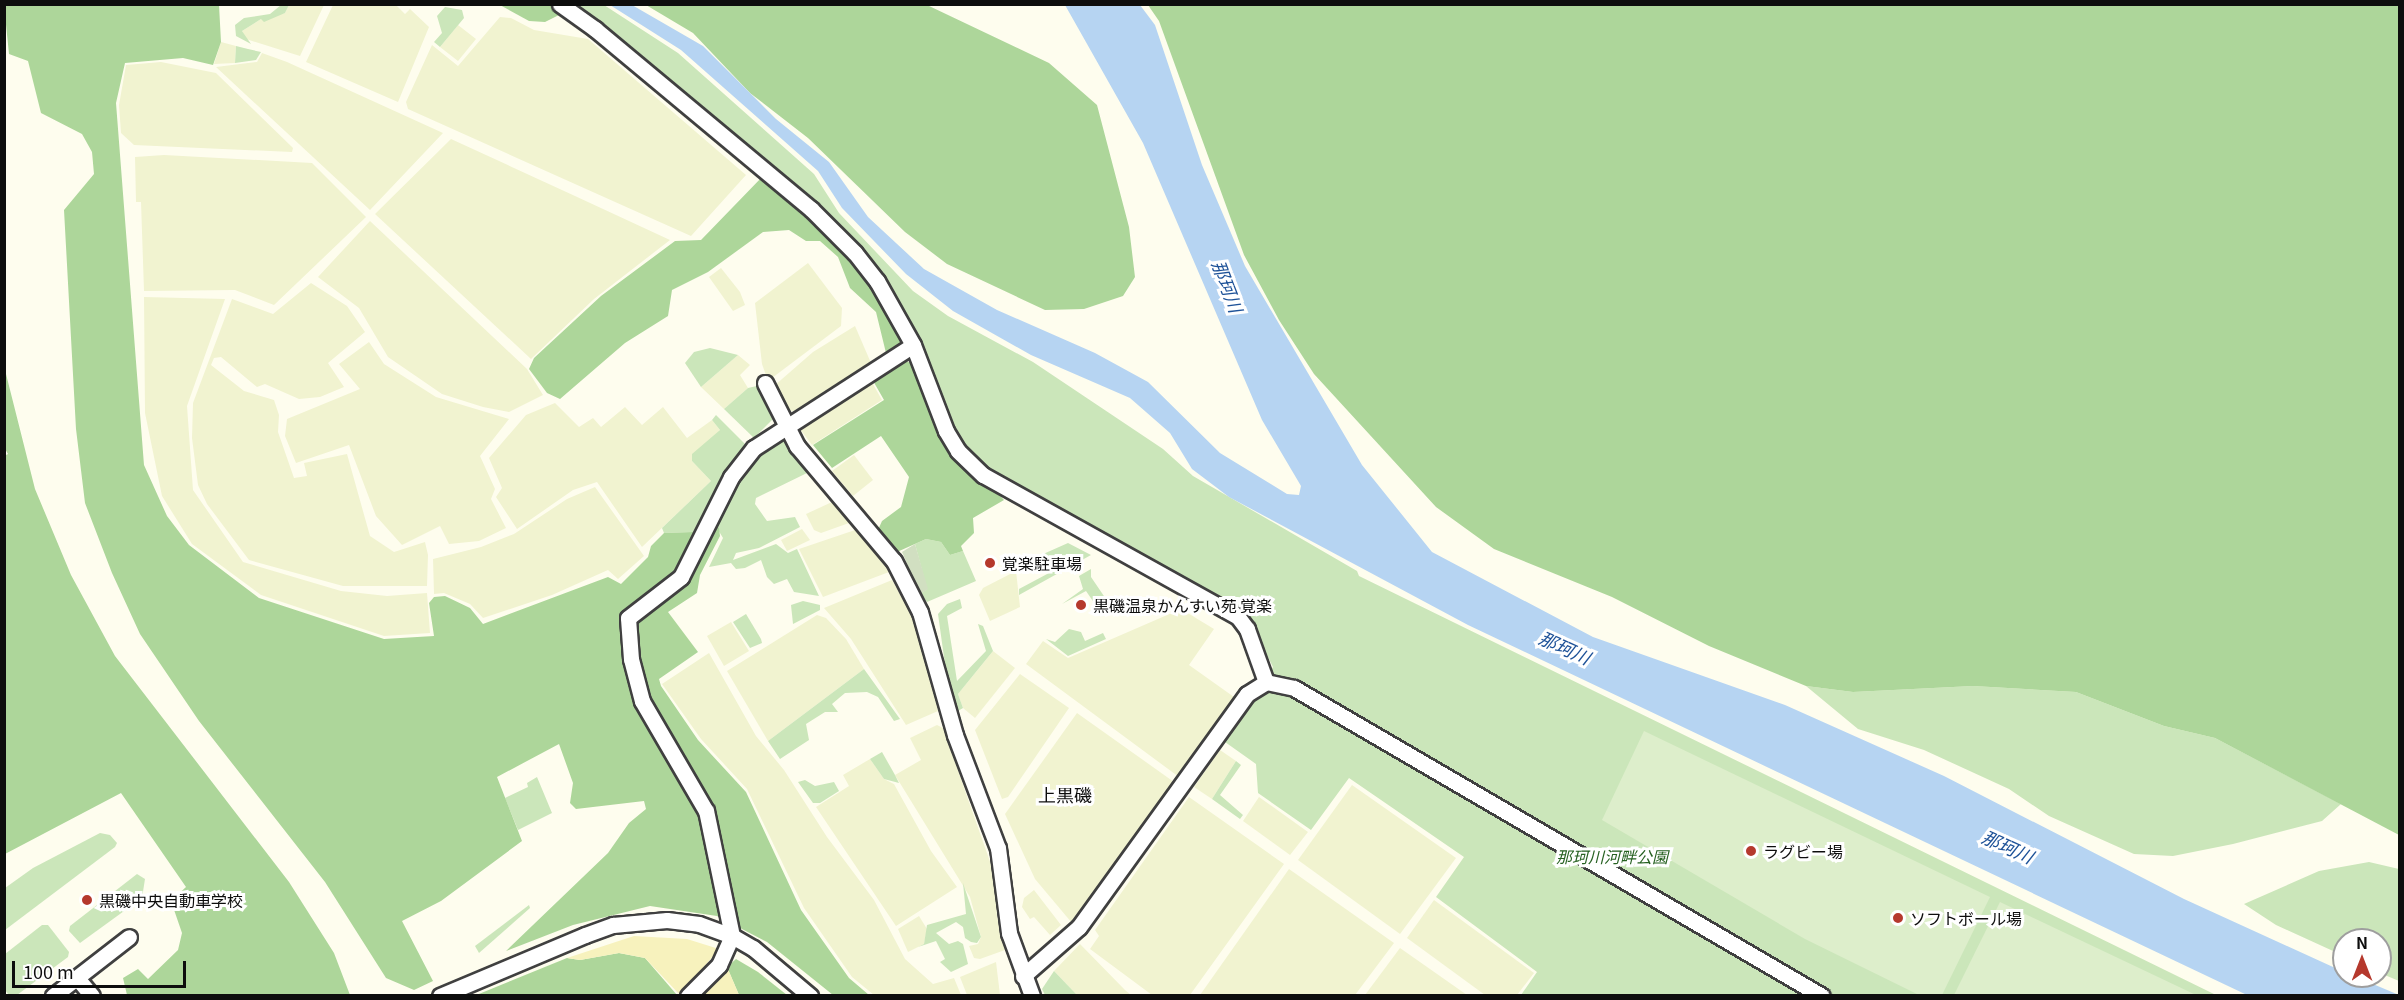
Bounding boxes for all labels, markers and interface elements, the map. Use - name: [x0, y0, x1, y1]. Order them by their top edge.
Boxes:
- water label: 那珂川: [1208, 257, 1248, 315]
- place label: 覚楽駐車場: [1002, 553, 1082, 573]
- marker: 覚楽駐車場: [983, 556, 997, 570]
- place label: 黒磯温泉かんすい苑 覚楽: [1093, 595, 1273, 615]
- marker: 黒磯温泉かんすい苑 覚楽: [1074, 598, 1088, 612]
- water label: 那珂川: [1536, 626, 1594, 668]
- district label: 上黒磯: [1038, 783, 1092, 805]
- water label: 那珂川: [1979, 825, 2037, 867]
- place label: ラグビー場: [1763, 841, 1843, 861]
- marker: ラグビー場: [1744, 844, 1758, 858]
- park label: 那珂川河畔公園: [1556, 846, 1668, 866]
- place label: 黒磯中央自動車学校: [99, 890, 243, 910]
- marker: 黒磯中央自動車学校: [80, 893, 94, 907]
- place label: ソフトボール場: [1910, 908, 2022, 928]
- marker: ソフトボール場: [1891, 911, 1905, 925]
- north arrow: [2332, 928, 2392, 988]
- text: N: [2356, 930, 2368, 954]
- scale bar: [15, 949, 189, 987]
- text: 100 m: [23, 958, 74, 984]

